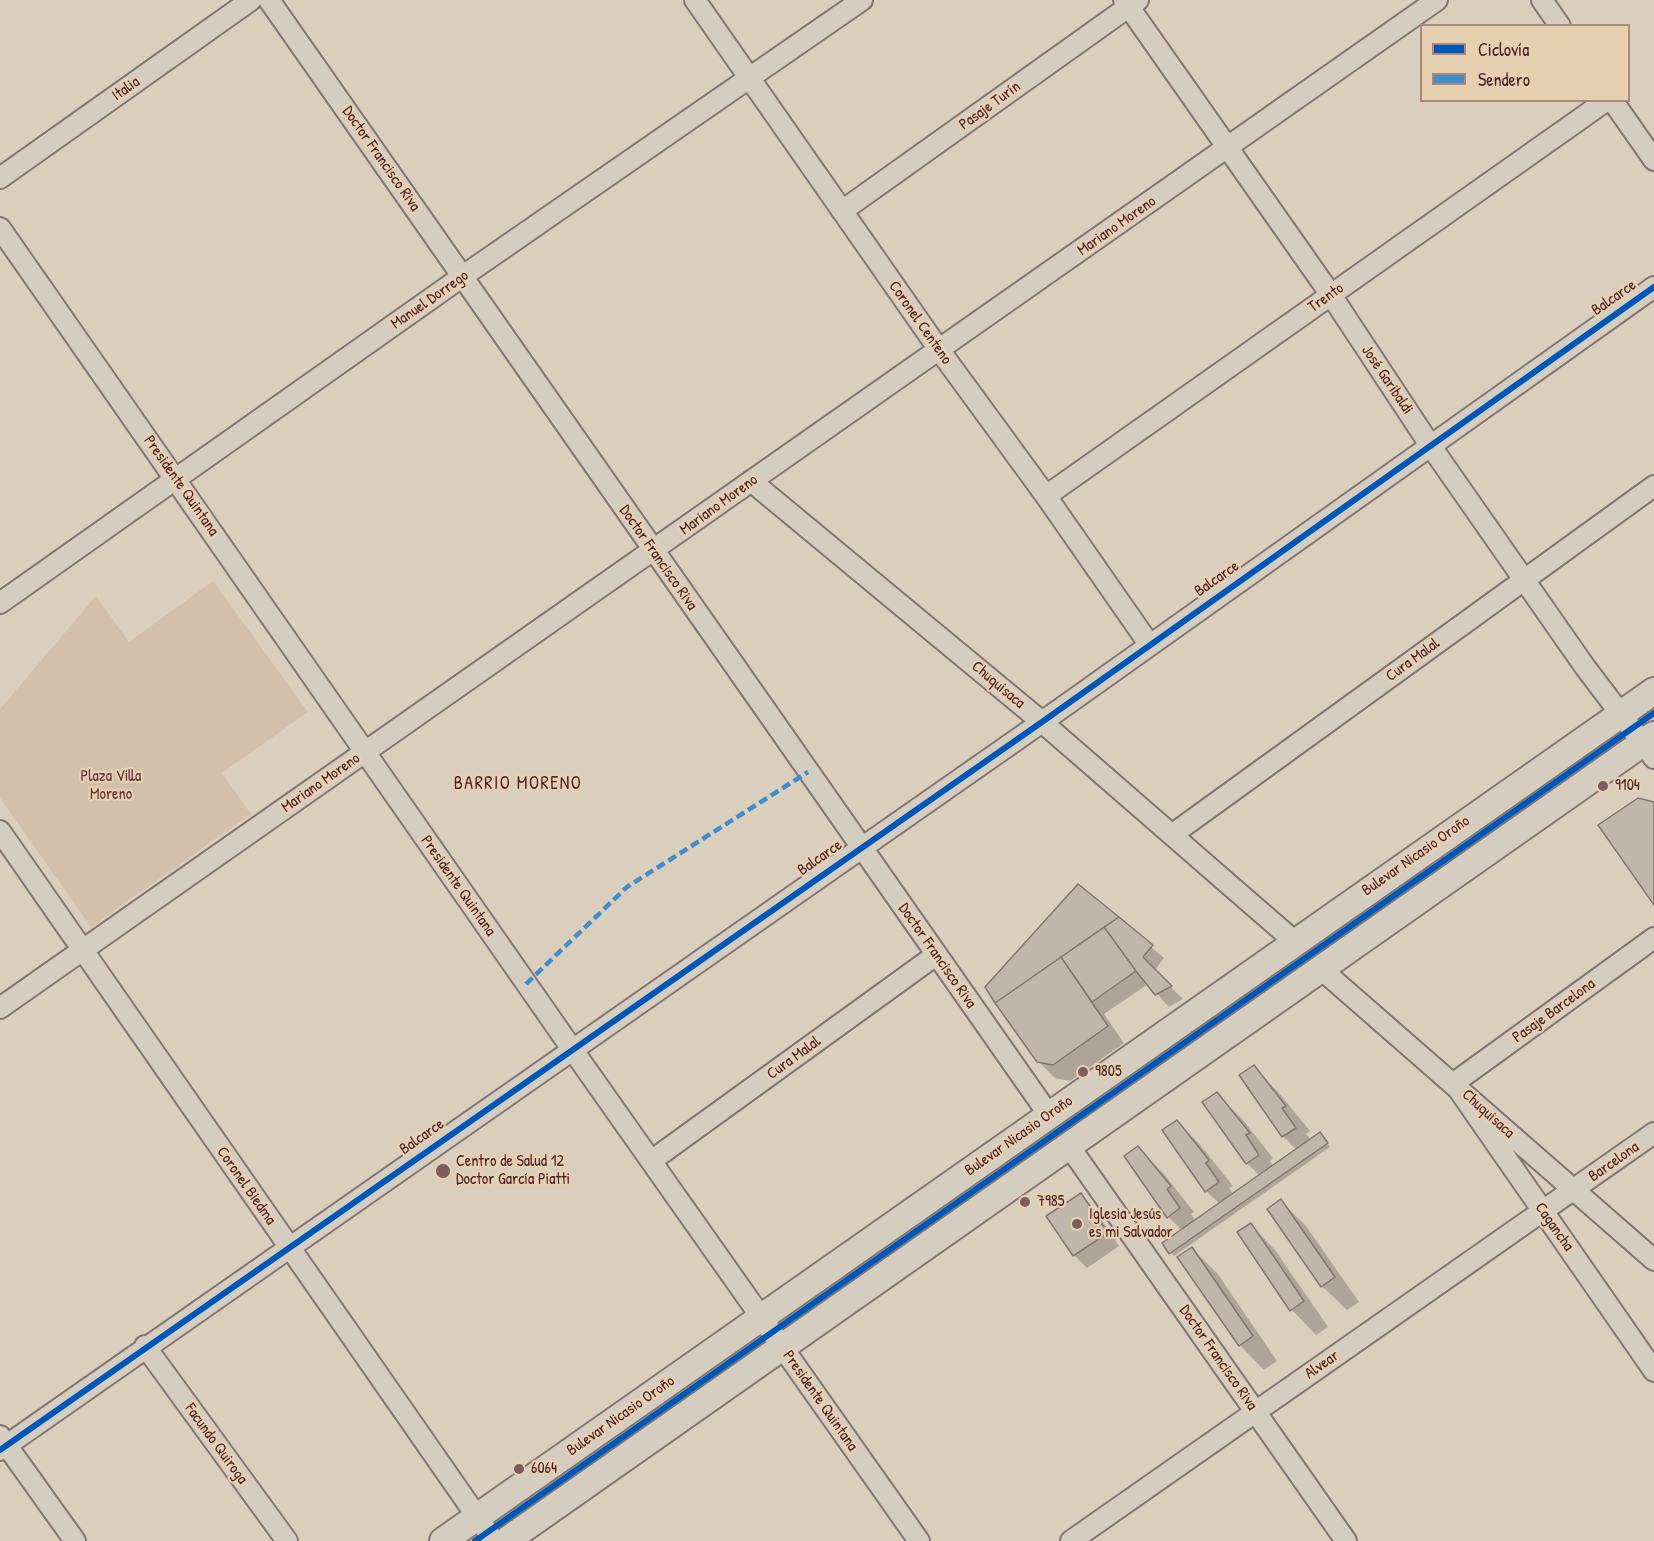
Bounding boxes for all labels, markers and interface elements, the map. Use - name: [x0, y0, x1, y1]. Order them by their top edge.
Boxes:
- legend: [1420, 24, 1630, 102]
- text: Ciclovía: [1478, 37, 1529, 62]
- text: Sendero: [1478, 67, 1530, 92]
- street label: Italia: [108, 73, 144, 105]
- street label: Pasaje Turín: [956, 77, 1024, 135]
- street label: Doctor Francisco Riva: [338, 103, 424, 215]
- street label: Mariano Moreno: [1074, 192, 1160, 260]
- street label: Manuel Dorrego: [388, 266, 472, 334]
- street label: Balcarce: [1588, 276, 1640, 320]
- street label: Coronel Centeno: [884, 278, 956, 368]
- street label: Trento: [1304, 279, 1348, 317]
- street label: José Garibaldi: [1357, 342, 1417, 418]
- street label: Presidente Quintana: [139, 432, 223, 540]
- street label: Mariano Moreno: [676, 470, 762, 540]
- street label: Doctor Francisco Riva: [615, 502, 701, 614]
- street label: Balcarce: [1191, 557, 1243, 601]
- street label: Cura Malal: [1382, 634, 1444, 686]
- street label: Chuquisaca: [967, 657, 1029, 713]
- street label: Mariano Moreno: [278, 749, 364, 817]
- park label: Plaza Villa Moreno: [81, 767, 141, 805]
- district label: BARRIO MORENO: [454, 773, 582, 795]
- place label: 9104: [1615, 776, 1640, 796]
- marker: 9104: [1596, 779, 1610, 793]
- street label: Bulevar Nicasio Oroño: [1358, 812, 1474, 900]
- street label: Presidente Quintana: [416, 832, 500, 940]
- street label: Balcarce: [794, 836, 846, 880]
- street label: Doctor Francisco Riva: [894, 900, 980, 1012]
- street label: Pasaje Barcelona: [1509, 975, 1599, 1047]
- street label: Cura Malal: [763, 1032, 825, 1084]
- place label: 9805: [1095, 1062, 1122, 1082]
- marker: 9805: [1076, 1065, 1090, 1079]
- street label: Chuquisaca: [1458, 1085, 1518, 1143]
- street label: Bulevar Nicasio Oroño: [961, 1092, 1077, 1180]
- street label: Balcarce: [396, 1115, 448, 1159]
- street label: Barcelona: [1585, 1138, 1643, 1186]
- street label: Coronel Biedma: [212, 1143, 280, 1229]
- place label: Centro de Salud 12 Doctor García Piatti: [456, 1152, 570, 1190]
- marker: Centro de Salud 12 Doctor García Piatti: [434, 1162, 452, 1180]
- place label: 7985: [1037, 1192, 1064, 1212]
- marker: 7985: [1018, 1195, 1032, 1209]
- street label: Cagancha: [1530, 1199, 1578, 1255]
- place label: Iglesia Jesús es mi Salvador: [1089, 1205, 1173, 1243]
- marker: Iglesia Jesús es mi Salvador: [1070, 1217, 1084, 1231]
- street label: Doctor Francisco Riva: [1175, 1302, 1261, 1414]
- street label: Alvear: [1301, 1346, 1343, 1384]
- street label: Presidente Quintana: [778, 1347, 862, 1455]
- street label: Bulevar Nicasio Oroño: [563, 1372, 679, 1460]
- street label: Facundo Quiroga: [180, 1400, 252, 1488]
- place label: 6064: [531, 1459, 557, 1479]
- marker: 6064: [512, 1462, 526, 1476]

